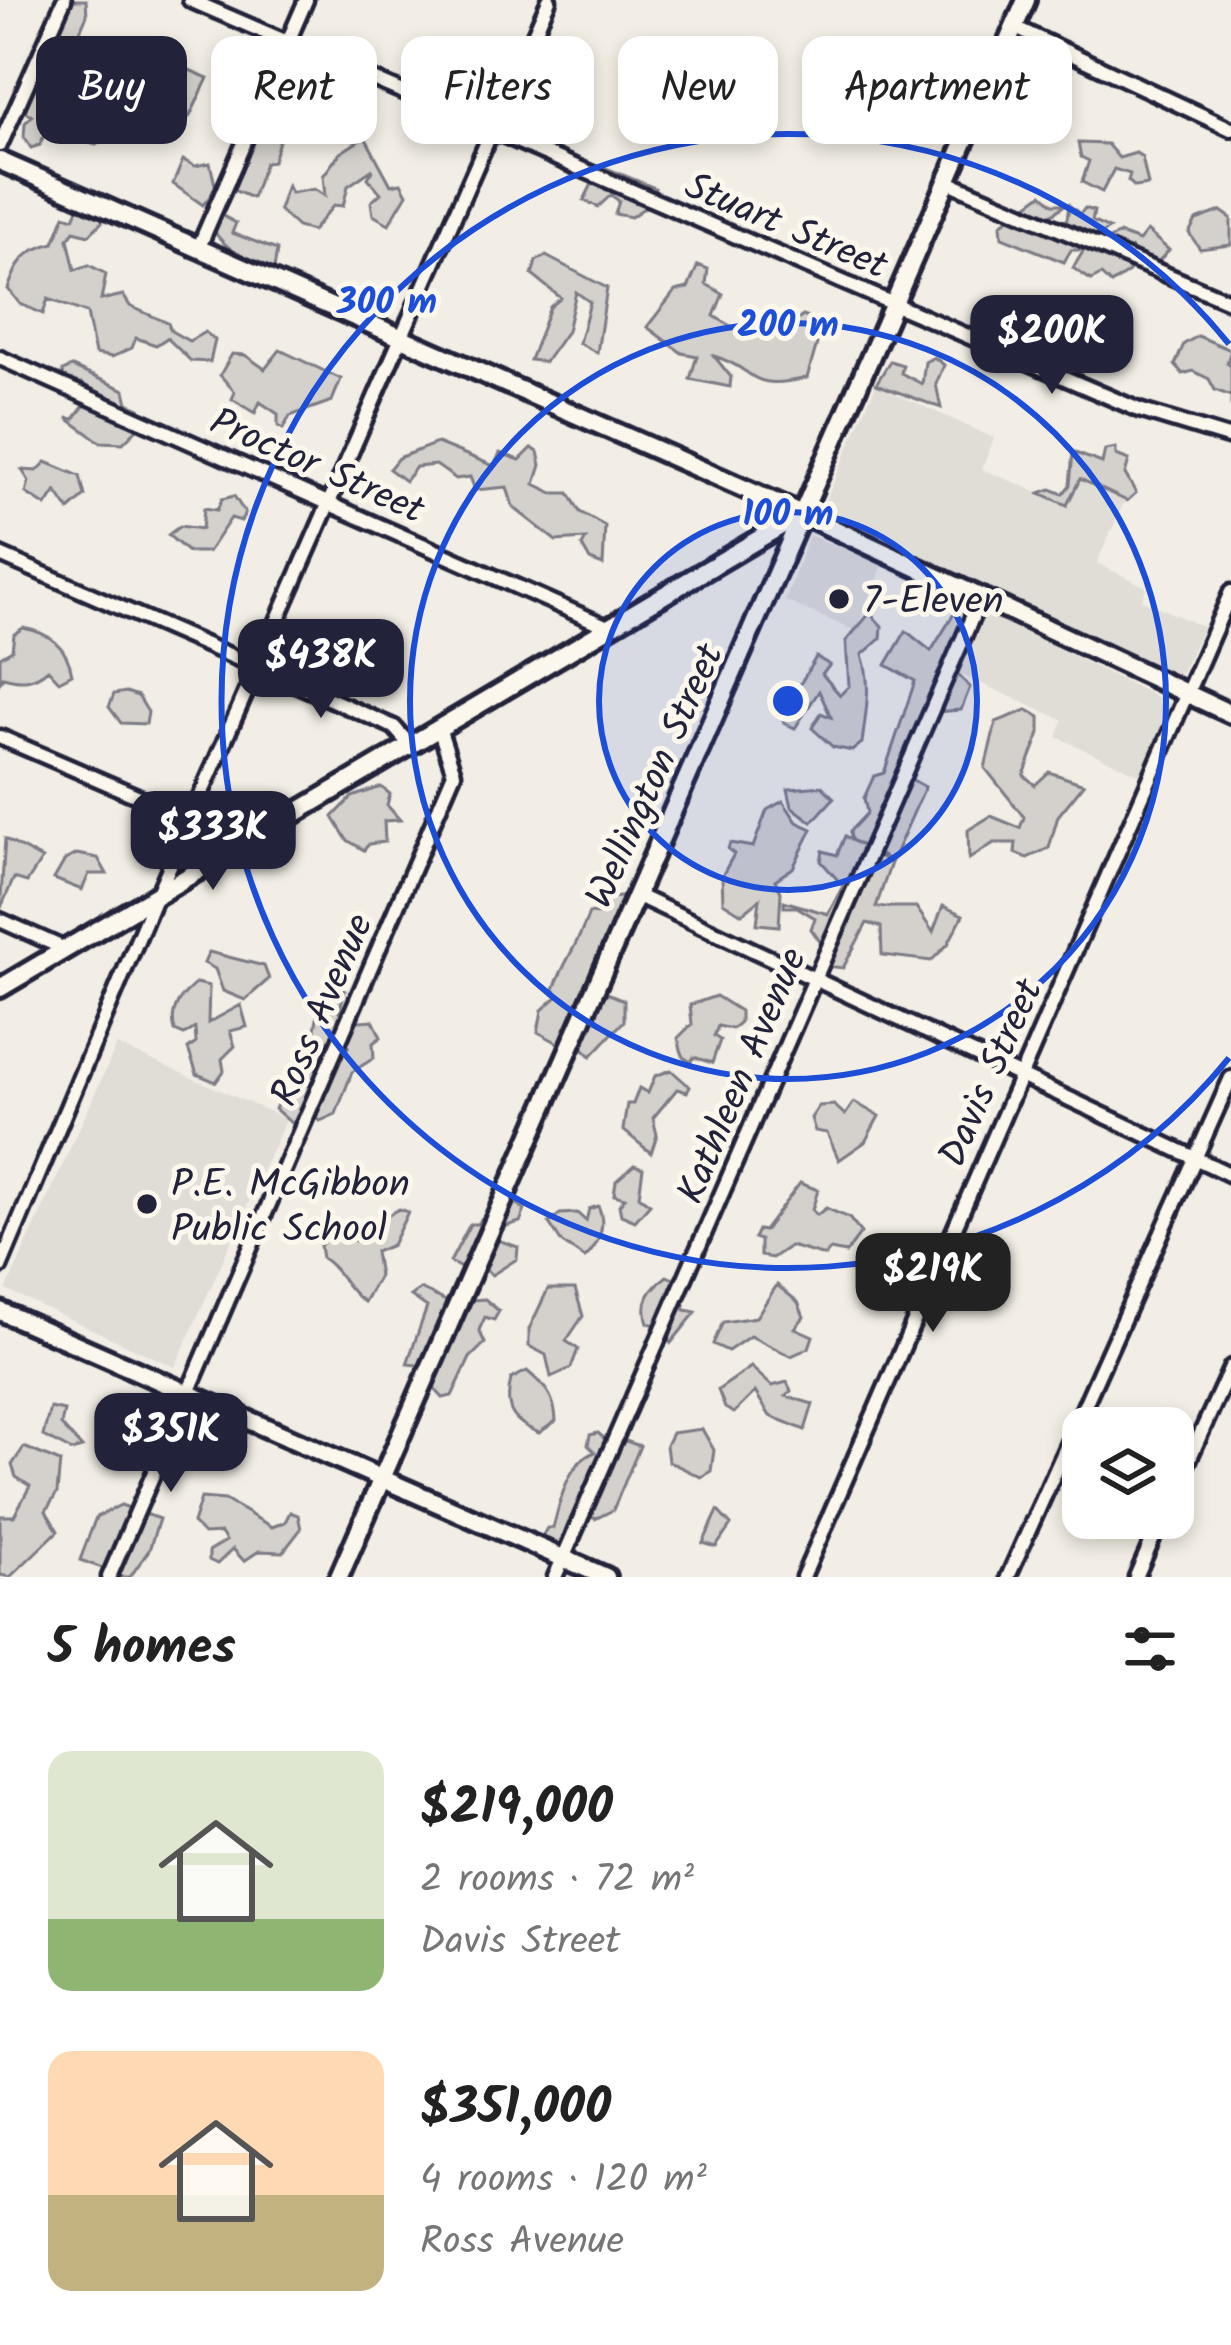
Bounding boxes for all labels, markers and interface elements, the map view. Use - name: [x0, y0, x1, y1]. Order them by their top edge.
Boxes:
- chip: Buy: [36, 36, 187, 144]
- chip: Rent: [211, 36, 377, 144]
- chip: Filters: [401, 36, 594, 144]
- chip: New: [618, 36, 778, 144]
- chip: Apartment: [802, 36, 1072, 144]
- street label: Stuart Street: [674, 157, 898, 299]
- text: 300 m: [336, 275, 437, 332]
- pin: $200K: [968, 295, 1136, 397]
- text: 200 m: [737, 298, 839, 355]
- text: $200K: [997, 303, 1107, 365]
- street label: Proctor Street: [199, 393, 435, 543]
- text: 100 m: [742, 487, 834, 544]
- place label: 7-Eleven: [863, 572, 1004, 634]
- marker: 7-Eleven: [826, 586, 852, 612]
- pin: $438K: [237, 619, 405, 721]
- text: $438K: [265, 627, 377, 689]
- street label: Wellington Street: [571, 634, 743, 919]
- centre of rings: [767, 680, 809, 722]
- pin: $333K: [129, 791, 297, 893]
- text: $333K: [158, 799, 268, 861]
- street label: Ross Avenue: [255, 904, 392, 1117]
- street label: Kathleen Avenue: [662, 939, 826, 1214]
- street label: Davis Street: [924, 969, 1062, 1178]
- place label: P.E. McGibbon Public School: [171, 1155, 410, 1262]
- marker: P.E. McGibbon Public School: [134, 1191, 160, 1217]
- pin: $219K: [849, 1233, 1017, 1335]
- text: $219K: [883, 1241, 983, 1303]
- pin: $351K: [87, 1393, 255, 1495]
- text: $351K: [121, 1401, 221, 1463]
- map controls: [1062, 1407, 1194, 1539]
- button: layers: [1062, 1407, 1194, 1539]
- text: 5 homes: [48, 1609, 236, 1690]
- icon: filters: [1117, 1616, 1183, 1682]
- text: $219,000: [420, 1769, 613, 1850]
- icon: home: [144, 1799, 288, 1943]
- text: 2 rooms · 72 m²: [420, 1850, 694, 1912]
- text: Davis Street: [420, 1912, 620, 1974]
- text: $351,000: [420, 2069, 611, 2150]
- icon: home: [144, 2099, 288, 2243]
- text: 4 rooms · 120 m²: [420, 2150, 707, 2212]
- text: Ross Avenue: [420, 2212, 624, 2274]

